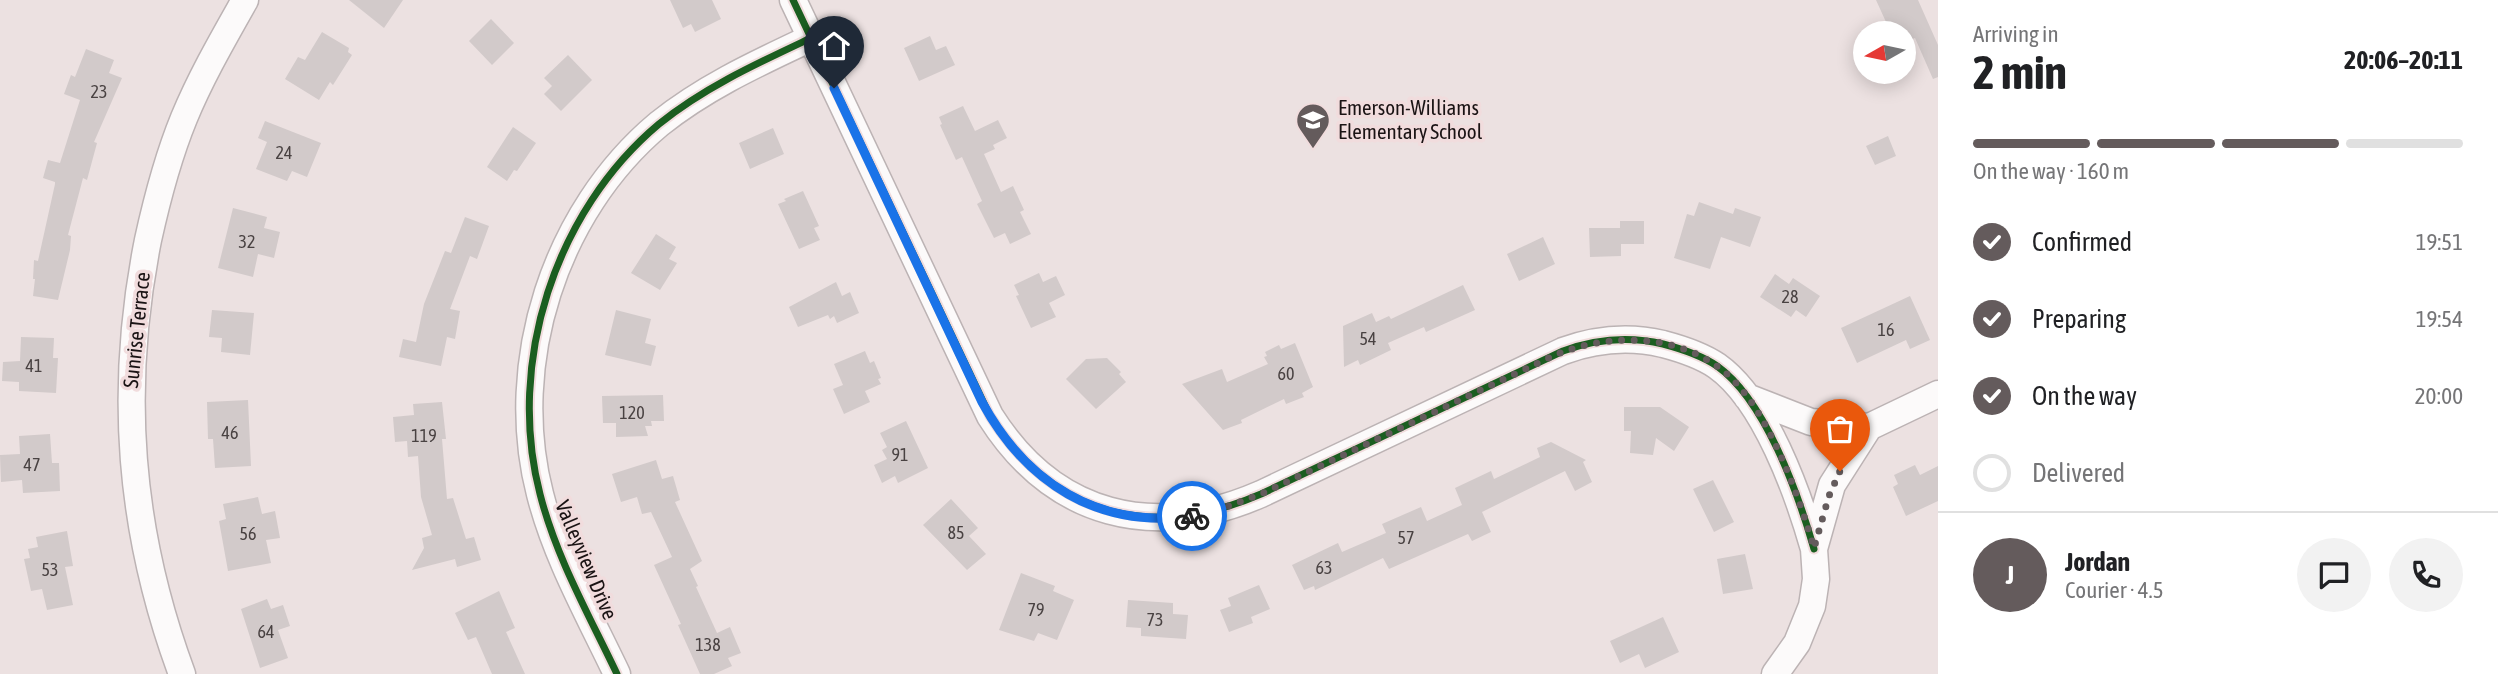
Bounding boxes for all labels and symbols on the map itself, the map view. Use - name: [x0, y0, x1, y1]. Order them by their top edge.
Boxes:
- pin: [804, 16, 864, 88]
- north arrow: [1853, 21, 1916, 84]
- house number: 23: [91, 81, 107, 102]
- place label: Emerson-Williams Elementary School: [1338, 95, 1483, 143]
- school or university icon: Emerson-Williams Elementary School: [1294, 101, 1332, 150]
- house number: 24: [276, 142, 292, 163]
- house number: 32: [239, 231, 255, 252]
- street label: Sunrise Terrace: [118, 271, 154, 389]
- house number: 28: [1782, 286, 1798, 307]
- house number: 16: [1878, 319, 1894, 340]
- house number: 54: [1360, 328, 1376, 349]
- house number: 41: [26, 355, 42, 376]
- house number: 60: [1278, 363, 1294, 384]
- pin: [1810, 399, 1870, 471]
- house number: 120: [619, 402, 645, 423]
- house number: 46: [222, 422, 238, 443]
- house number: 119: [411, 425, 437, 446]
- house number: 91: [892, 444, 908, 465]
- house number: 47: [24, 454, 40, 475]
- courier: [1157, 481, 1227, 551]
- street label: Valleyview Drive: [551, 496, 623, 623]
- house number: 85: [948, 522, 964, 543]
- house number: 56: [240, 523, 256, 544]
- house number: 57: [1398, 527, 1414, 548]
- house number: 63: [1316, 557, 1332, 578]
- house number: 53: [42, 559, 58, 580]
- house number: 79: [1028, 599, 1044, 620]
- house number: 73: [1147, 609, 1163, 630]
- house number: 64: [258, 621, 274, 642]
- house number: 138: [695, 634, 721, 655]

